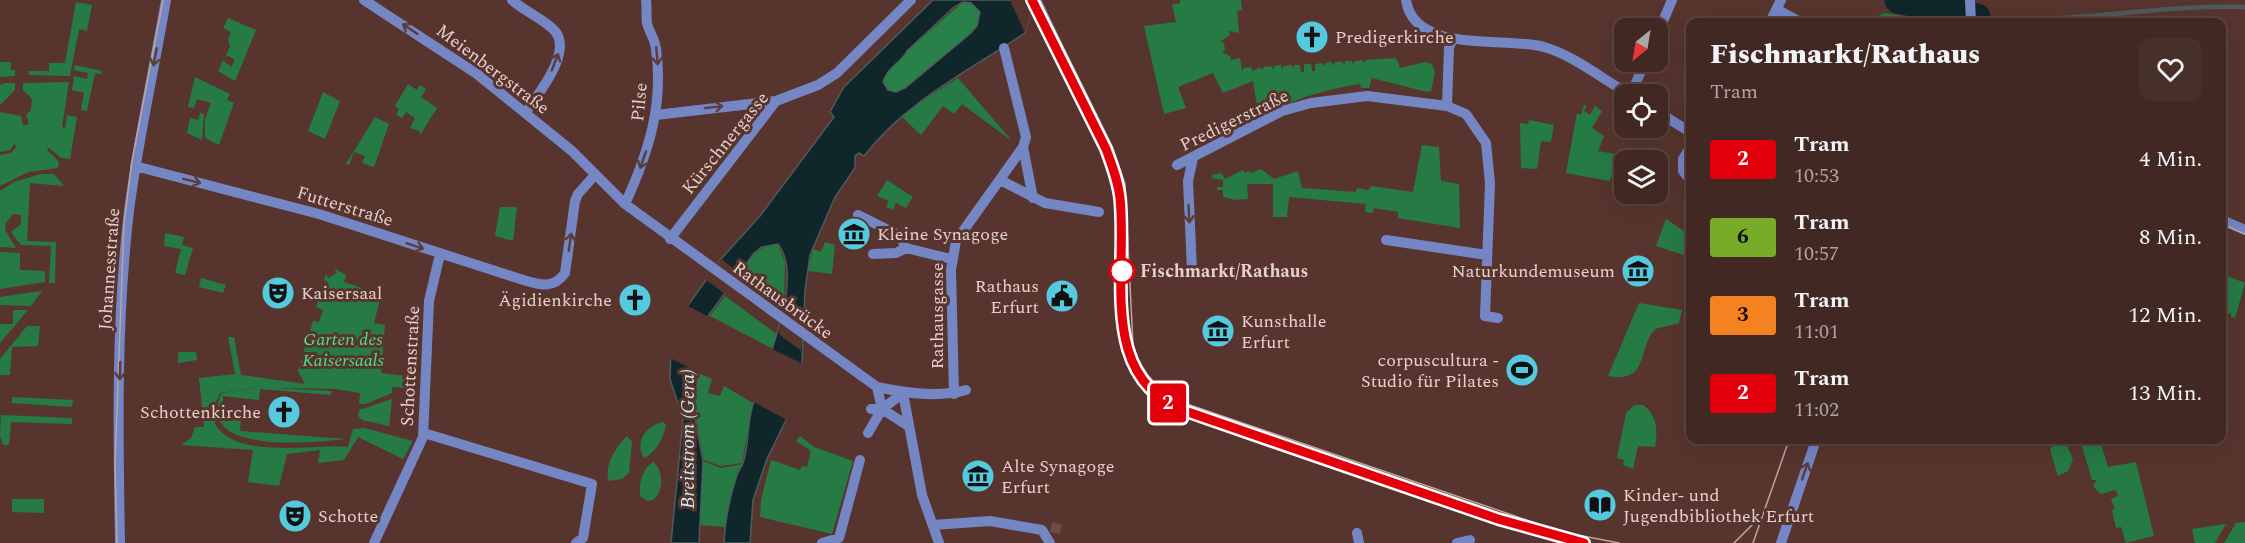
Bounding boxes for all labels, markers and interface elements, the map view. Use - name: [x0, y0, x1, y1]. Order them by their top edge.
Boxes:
- street label: Meienbergstraße: [430, 18, 555, 121]
- north arrow: [1614, 18, 1668, 72]
- map controls: [1614, 18, 1668, 204]
- church icon: Predigerkirche: [1294, 19, 1330, 55]
- one-way arrow: [402, 22, 419, 35]
- place label: Predigerkirche: [1335, 24, 1454, 51]
- text: Fischmarkt/Rathaus: [1710, 33, 1980, 76]
- button: heart: [2139, 38, 2202, 101]
- one-way arrow: [652, 46, 663, 66]
- one-way arrow: [149, 47, 160, 67]
- one-way arrow: [551, 54, 562, 72]
- text: Tram: [1710, 77, 1758, 107]
- street label: Pilse: [624, 81, 655, 123]
- street label: Predigerstraße: [1175, 82, 1293, 158]
- button: locate: [1614, 84, 1668, 138]
- street label: Kürschnergasse: [675, 86, 775, 201]
- one-way arrow: [704, 101, 724, 112]
- text: Tram: [1794, 128, 1849, 161]
- text: 2: [1737, 143, 1749, 175]
- text: 4 Min.: [2139, 143, 2202, 176]
- button: layers: [1614, 150, 1668, 204]
- one-way arrow: [637, 151, 648, 169]
- text: 10:53: [1794, 161, 1839, 191]
- one-way arrow: [182, 175, 201, 187]
- street label: Futterstraße: [293, 179, 396, 234]
- one-way arrow: [1184, 203, 1195, 223]
- text: Tram: [1794, 206, 1849, 239]
- street label: Johannesstraße: [92, 207, 127, 331]
- museum icon: Kleine Synagoge: [836, 216, 872, 252]
- place label: Kleine Synagoge: [877, 221, 1008, 248]
- text: 6: [1737, 221, 1749, 253]
- text: 8 Min.: [2139, 221, 2202, 254]
- one-way arrow: [564, 233, 575, 253]
- text: 10:57: [1794, 239, 1839, 269]
- one-way arrow: [405, 241, 423, 252]
- museum icon: Naturkundemuseum: [1620, 253, 1656, 289]
- street label: Rathausbrücke: [727, 255, 839, 346]
- marker: Fischmarkt/Rathaus: [1109, 258, 1135, 284]
- place label: Fischmarkt/Rathaus: [1140, 258, 1308, 285]
- place label: Naturkundemuseum: [1452, 258, 1615, 285]
- street label: Rathausgasse: [924, 263, 951, 369]
- place label: Rathaus Erfurt: [975, 273, 1039, 321]
- theatre icon: Kaisersaal: [260, 275, 296, 311]
- public building icon: Rathaus Erfurt: [1044, 278, 1080, 314]
- place label: Kaisersaal: [301, 280, 382, 307]
- church icon: Ägidienkirche: [617, 282, 653, 318]
- text: Tram: [1794, 284, 1849, 317]
- place label: Ägidienkirche: [498, 287, 612, 314]
- text: 3: [1737, 299, 1749, 331]
- text: 12 Min.: [2128, 299, 2202, 332]
- street label: Schottenstraße: [394, 305, 427, 427]
- place label: Kunsthalle Erfurt: [1241, 308, 1326, 356]
- museum icon: Kunsthalle Erfurt: [1200, 313, 1236, 349]
- text: 11:01: [1794, 317, 1839, 347]
- park label: Garten des Kaisersaals: [302, 326, 384, 374]
- place label: corpuscultura - Studio für Pilates: [1361, 347, 1499, 395]
- sports icon: corpuscultura - Studio für Pilates: [1504, 352, 1540, 388]
- one-way arrow: [115, 361, 126, 381]
- text: Tram: [1794, 362, 1849, 395]
- water label: Breitstrom (Gera): [673, 369, 703, 509]
- text: 2: [1737, 377, 1749, 409]
- text: 13 Min.: [2128, 377, 2202, 410]
- line badge: 2: [1148, 384, 1188, 422]
- text: 2: [1162, 387, 1174, 419]
- church icon: Schottenkirche: [266, 394, 302, 430]
- text: 11:02: [1794, 395, 1839, 425]
- place label: Schottenkirche: [140, 399, 261, 426]
- place label: Alte Synagoge Erfurt: [1001, 453, 1115, 501]
- museum icon: Alte Synagoge Erfurt: [960, 458, 996, 494]
- one-way arrow: [1800, 462, 1811, 481]
- place label: Kinder- und Jugendbibliothek Erfurt: [1623, 482, 1814, 530]
- library icon: Kinder- und Jugendbibliothek Erfurt: [1582, 487, 1618, 523]
- theatre icon: Schotte: [277, 498, 313, 534]
- place label: Schotte: [318, 503, 378, 530]

